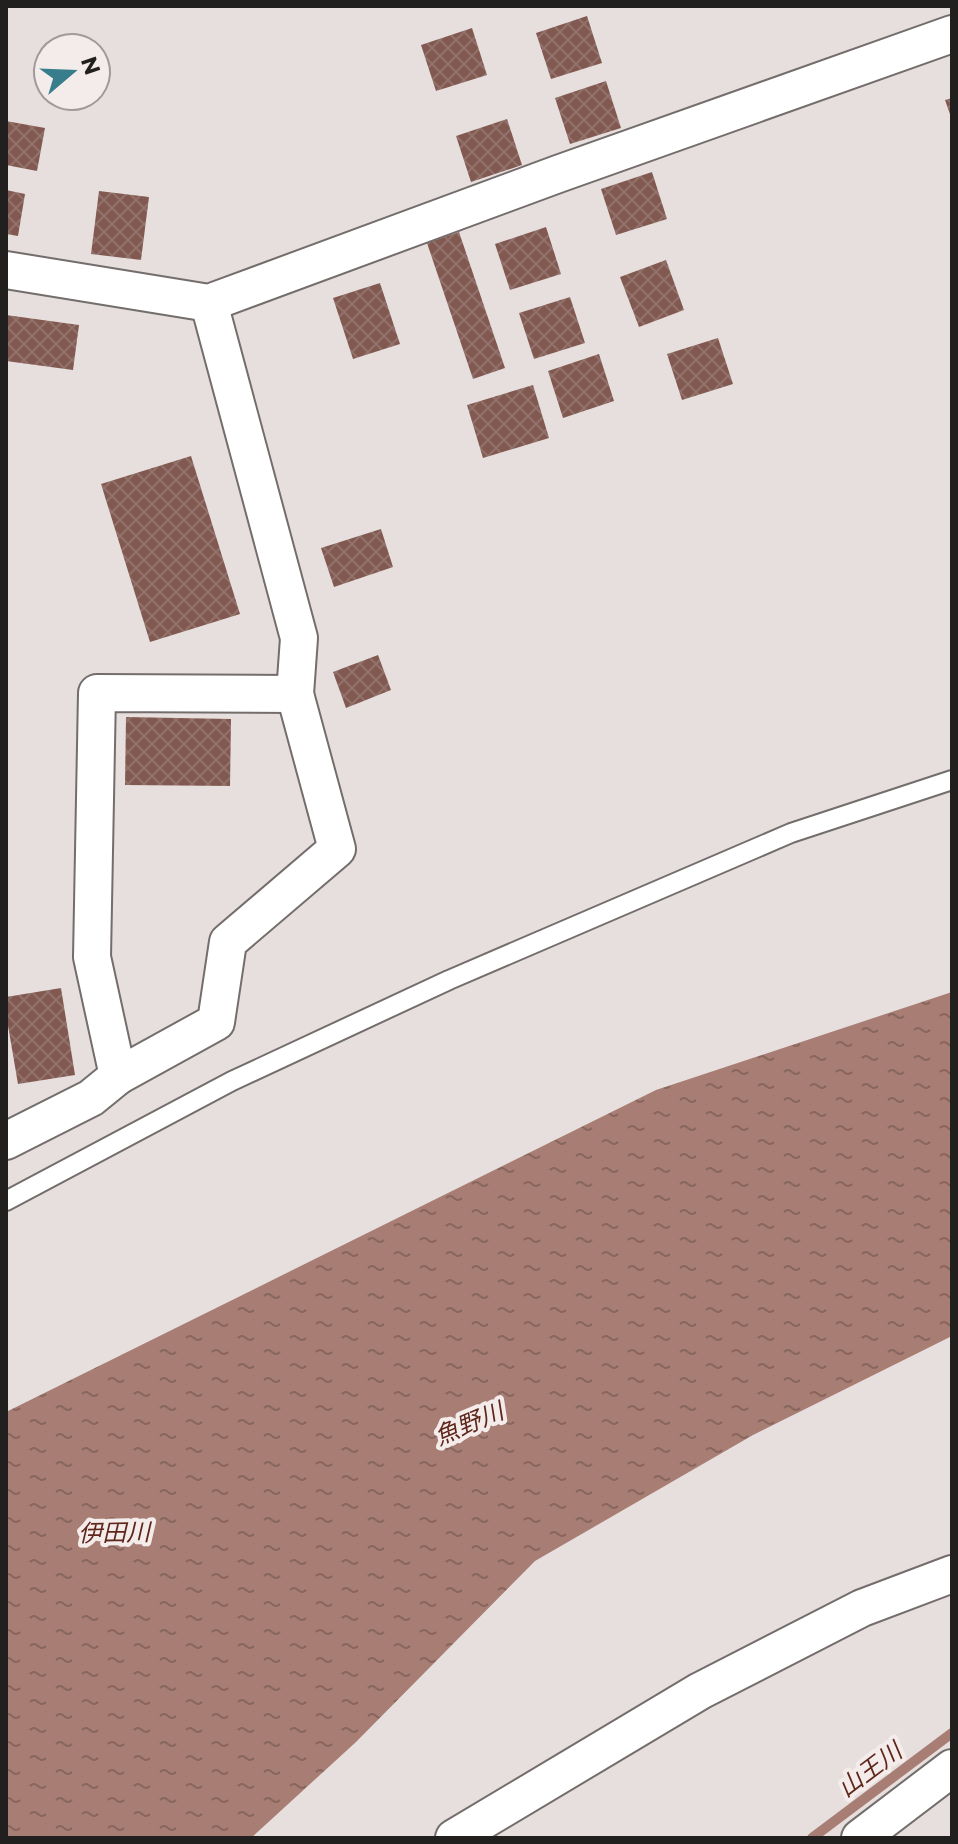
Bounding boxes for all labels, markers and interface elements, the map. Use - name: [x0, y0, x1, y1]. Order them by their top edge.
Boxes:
- north arrow: [32, 32, 112, 112]
- text: N: [75, 53, 106, 78]
- water label: 魚野川: [430, 1395, 510, 1451]
- water label: 伊田川: [78, 1517, 153, 1548]
- water label: 山王川: [832, 1735, 910, 1803]

